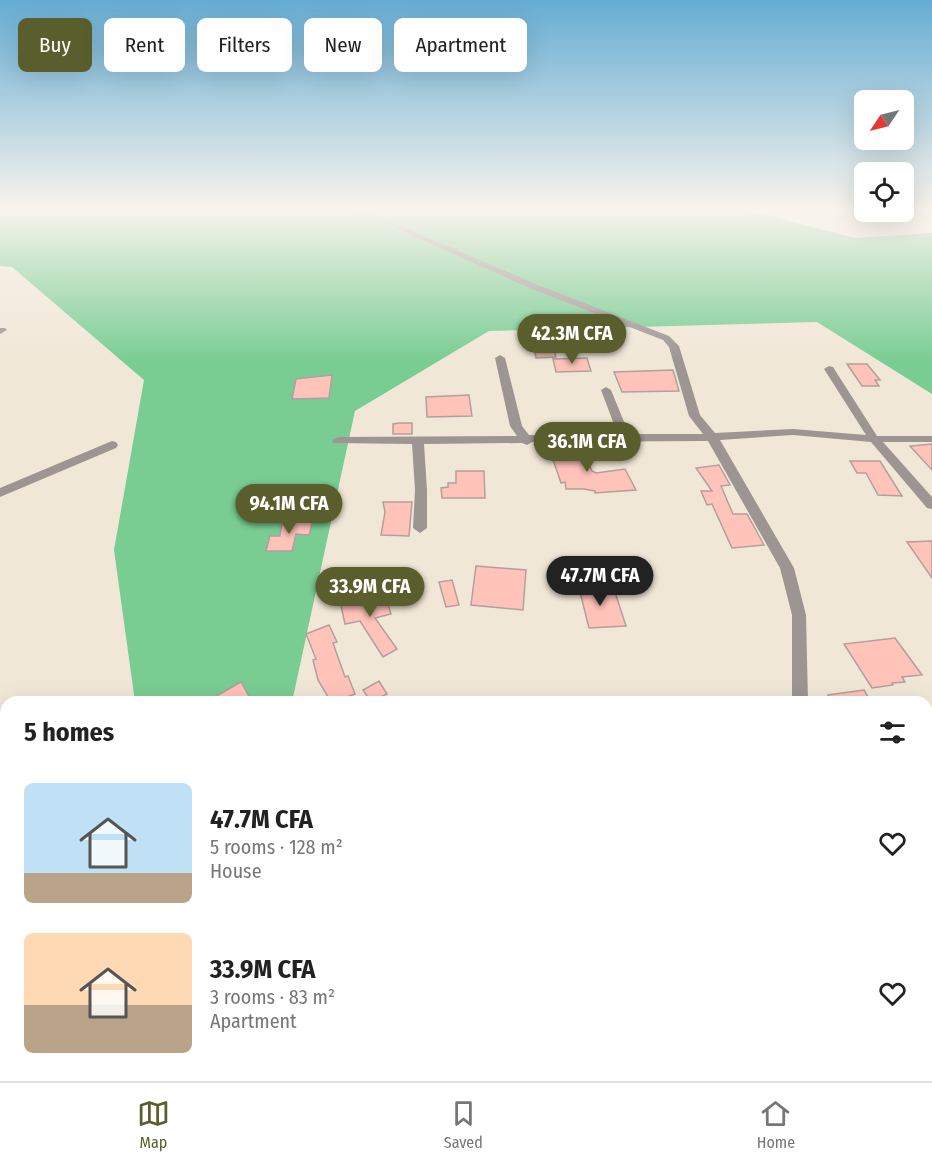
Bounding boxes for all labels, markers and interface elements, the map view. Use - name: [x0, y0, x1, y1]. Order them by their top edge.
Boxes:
- chip: Buy: [18, 18, 92, 72]
- chip: Rent: [104, 18, 185, 72]
- chip: Filters: [197, 18, 292, 72]
- chip: New: [304, 18, 382, 72]
- chip: Apartment: [394, 18, 527, 72]
- north arrow: [854, 90, 914, 150]
- map controls: [854, 90, 914, 222]
- button: locate: [854, 162, 914, 222]
- pin: 42.3M CFA: [503, 314, 641, 365]
- text: 42.3M CFA: [531, 321, 613, 345]
- pin: 36.1M CFA: [518, 422, 656, 473]
- text: 36.1M CFA: [548, 429, 626, 453]
- pin: 94.1M CFA: [220, 484, 358, 535]
- text: 94.1M CFA: [249, 491, 329, 515]
- pin: 47.7M CFA: [531, 556, 669, 607]
- text: 47.7M CFA: [560, 563, 640, 587]
- pin: 33.9M CFA: [301, 567, 439, 618]
- text: 33.9M CFA: [329, 574, 411, 598]
- icon: filters: [876, 716, 909, 749]
- text: 5 homes: [24, 717, 114, 748]
- text: 47.7M CFA: [210, 804, 313, 835]
- icon: home: [72, 807, 144, 879]
- icon: heart: [876, 827, 909, 860]
- text: 5 rooms · 128 m²: [210, 835, 343, 859]
- text: House: [210, 859, 262, 883]
- text: 33.9M CFA: [210, 954, 315, 985]
- icon: home: [72, 957, 144, 1029]
- icon: heart: [876, 977, 909, 1010]
- text: 3 rooms · 83 m²: [210, 985, 335, 1009]
- text: Apartment: [210, 1009, 297, 1033]
- tab: Map: [137, 1097, 170, 1152]
- tab: Saved: [444, 1097, 483, 1152]
- tab: Home: [757, 1097, 795, 1152]

